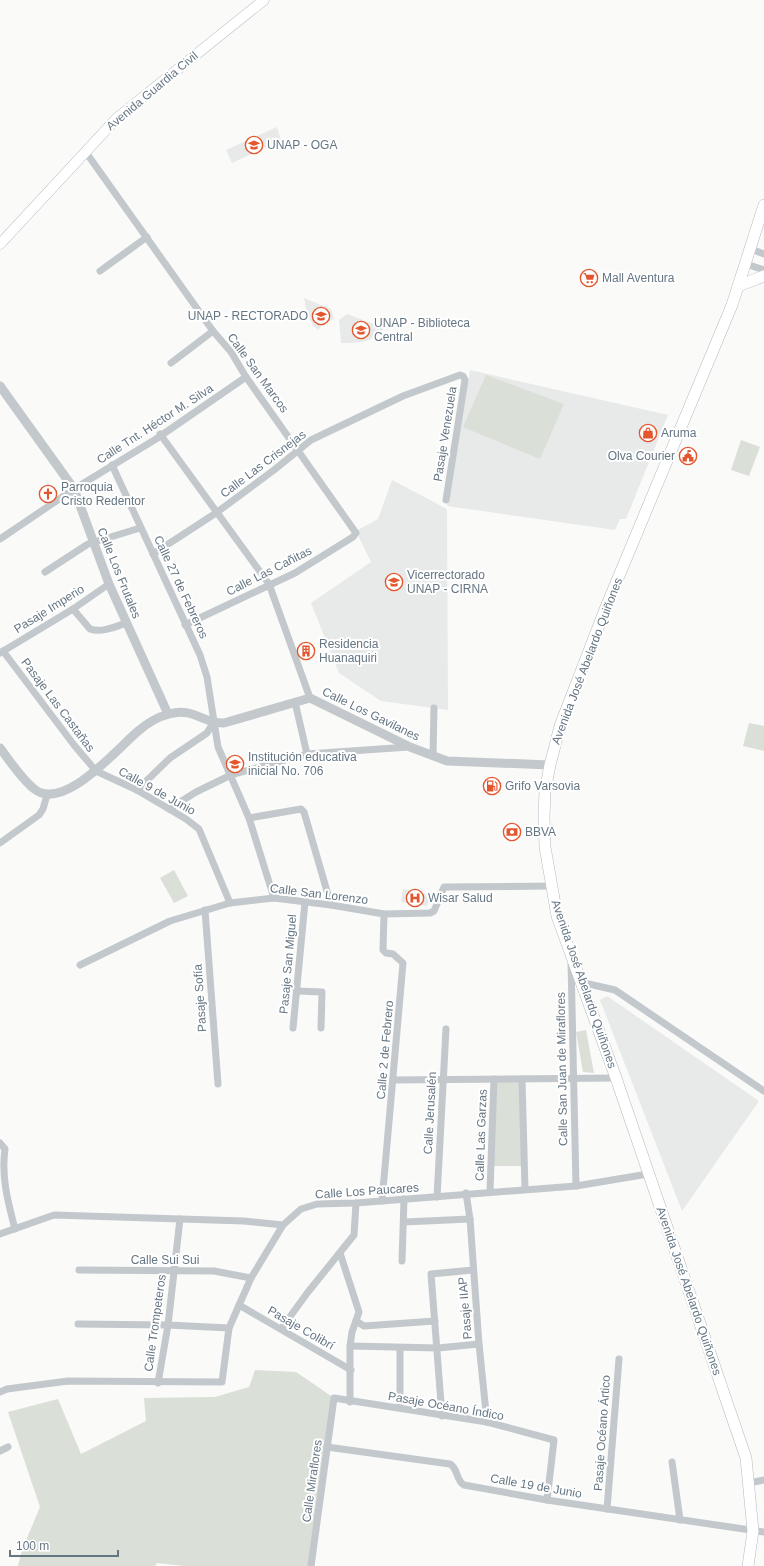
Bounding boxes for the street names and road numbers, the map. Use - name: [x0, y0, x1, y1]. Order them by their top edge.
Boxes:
- street label: Avenida Guardia Civil: [103, 49, 201, 133]
- street label: Calle San Marcos: [224, 331, 292, 415]
- street label: Calle Tnt. Héctor M. Silva: [94, 381, 216, 467]
- street label: Pasaje Venezuela: [431, 385, 459, 483]
- street label: Calle Las Crisnejas: [218, 427, 308, 501]
- street label: Calle Los Frutales: [94, 526, 144, 620]
- street label: Calle 27 de Febreros: [151, 533, 211, 641]
- street label: Calle Las Cañitas: [224, 543, 314, 599]
- street label: Avenida José Abelardo Quiñones: [549, 576, 625, 746]
- street label: Pasaje Imperio: [11, 582, 87, 636]
- street label: Pasaje Las Castañas: [18, 656, 98, 754]
- street label: Calle Los Gavilanes: [320, 684, 422, 744]
- street label: Calle 9 de Junio: [116, 764, 198, 818]
- street label: Calle San Lorenzo: [269, 881, 369, 907]
- street label: Avenida José Abelardo Quiñones: [549, 898, 619, 1070]
- street label: Pasaje San Miguel: [277, 914, 299, 1014]
- street label: Pasaje Sofía: [191, 963, 209, 1032]
- street label: Calle San Juan de Miraflores: [554, 992, 570, 1146]
- street label: Calle 2 de Febrero: [374, 1000, 396, 1100]
- street label: Calle Jerusalén: [421, 1071, 439, 1155]
- street label: Calle Las Garzas: [472, 1089, 490, 1181]
- street label: Calle Los Paucares: [315, 1180, 419, 1202]
- street label: Avenida José Abelardo Quiñones: [654, 1205, 724, 1377]
- street label: Calle Sui Sui: [131, 1253, 199, 1267]
- street label: Calle Trompeteros: [141, 1273, 169, 1373]
- street label: Pasaje IIAP: [455, 1276, 475, 1340]
- street label: Pasaje Colibrí: [265, 1303, 337, 1353]
- street label: Pasaje Océano Ártico: [590, 1374, 613, 1491]
- street label: Pasaje Océano Índico: [387, 1388, 506, 1423]
- street label: Calle Miraflores: [299, 1439, 325, 1523]
- street label: Calle 19 de Junio: [489, 1471, 583, 1501]

